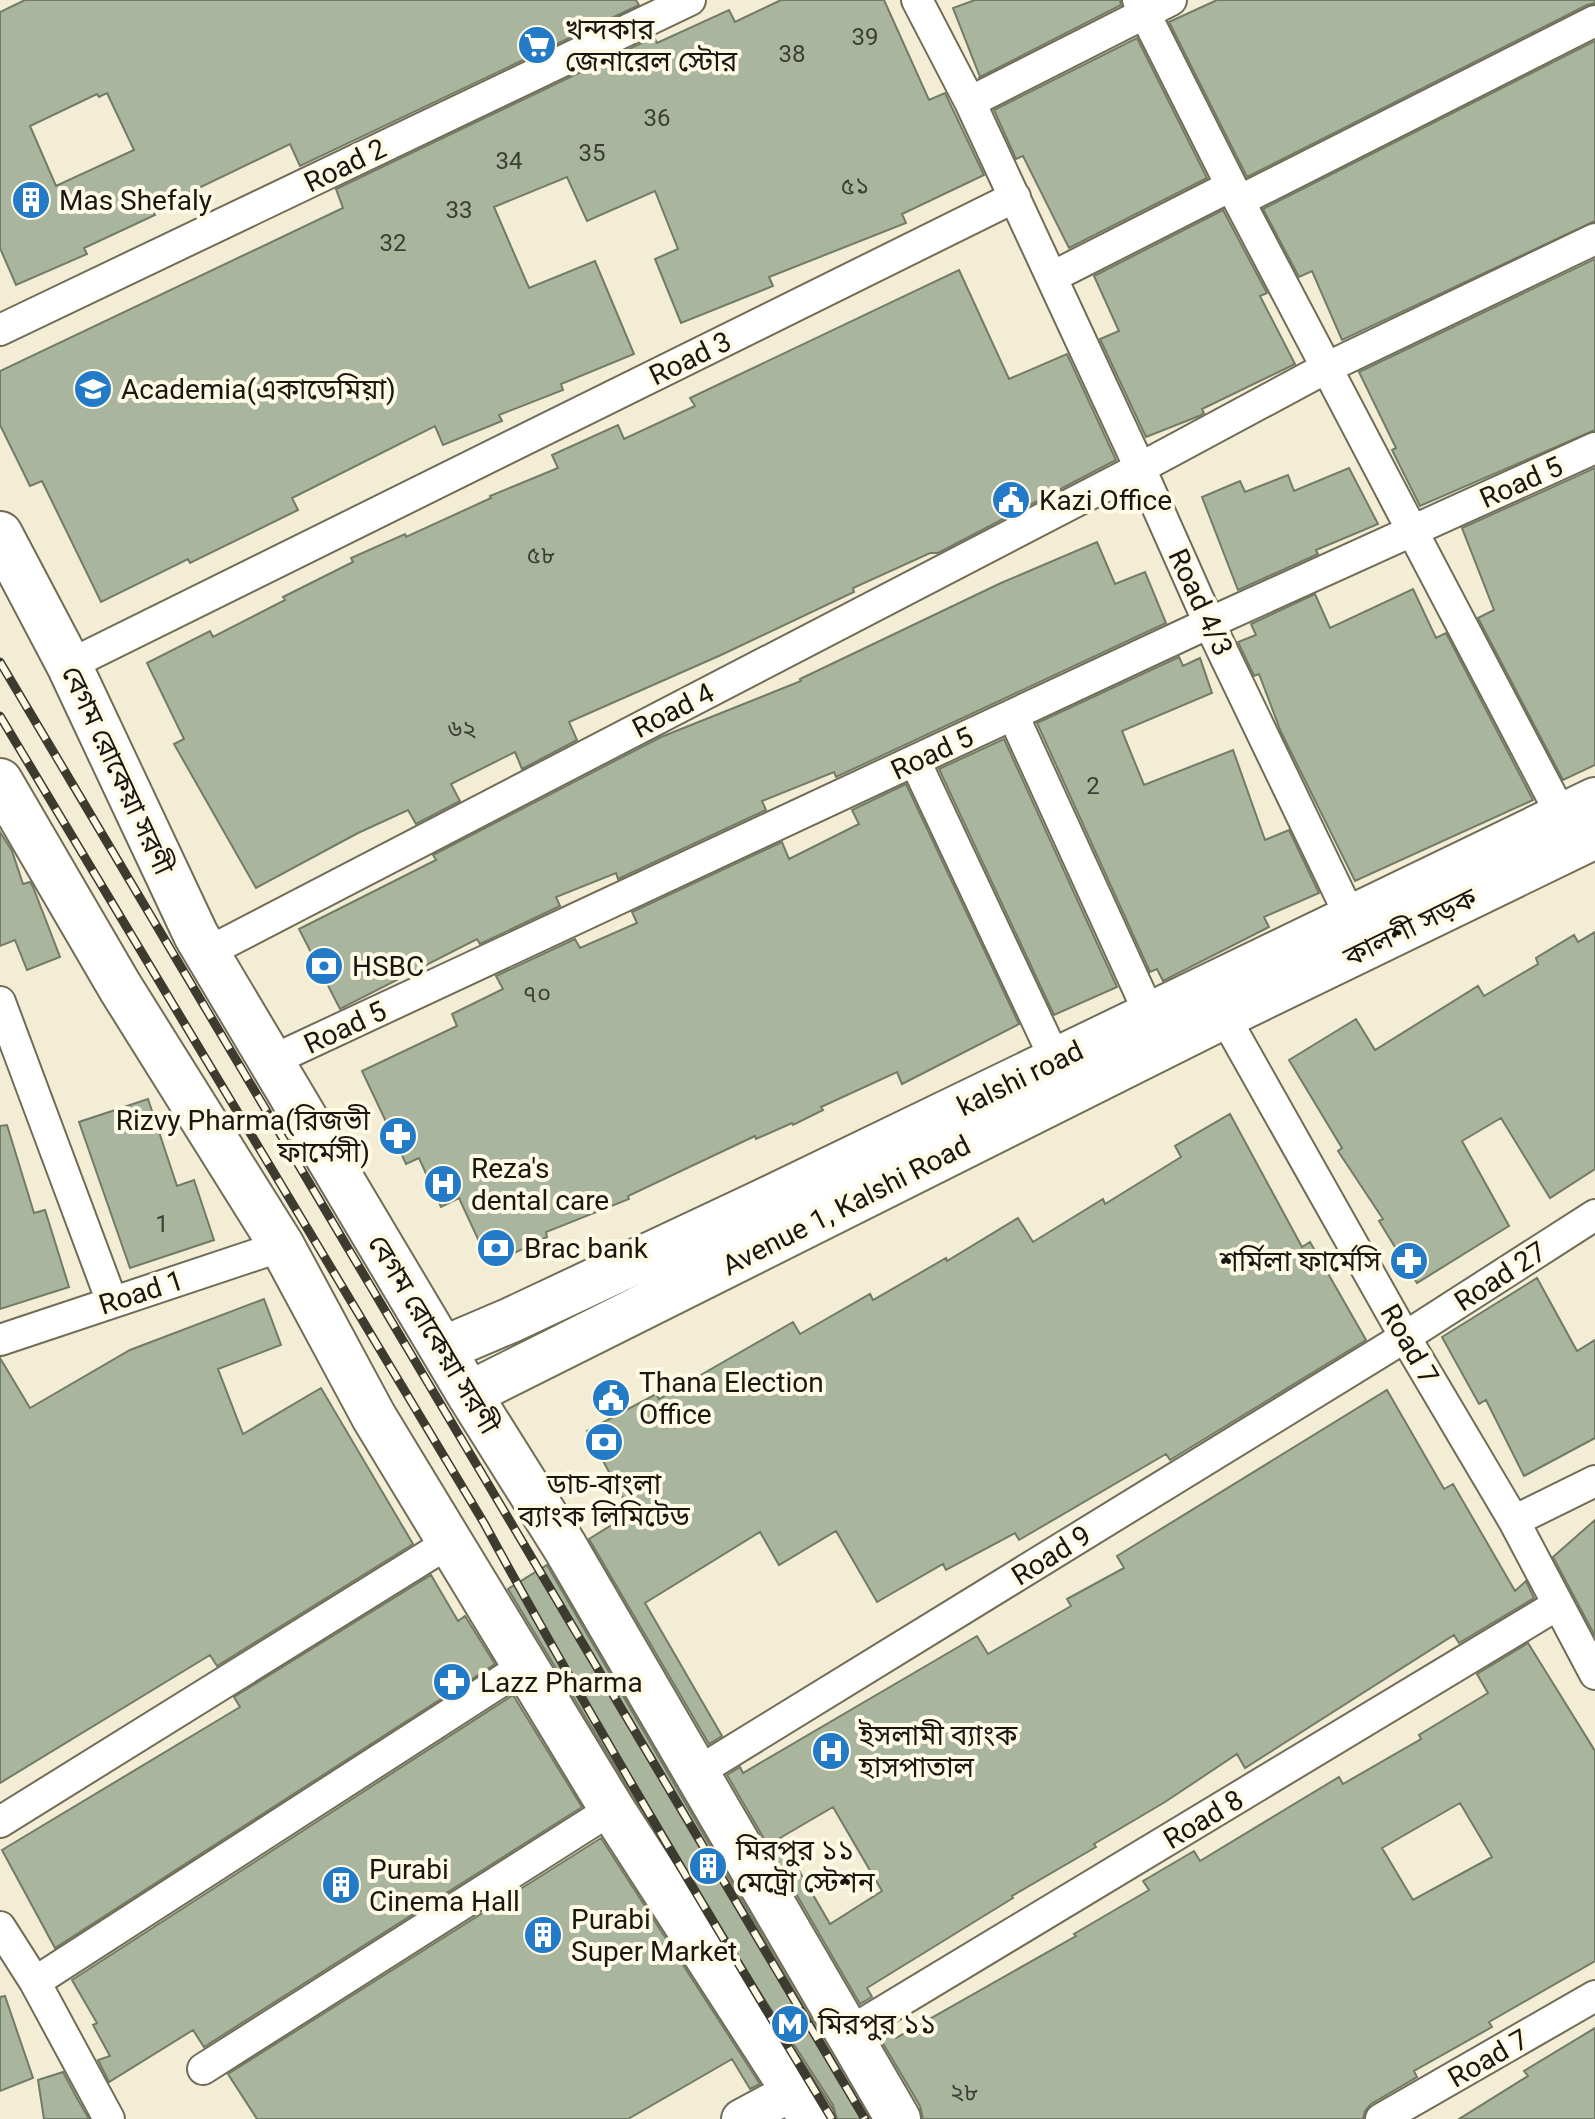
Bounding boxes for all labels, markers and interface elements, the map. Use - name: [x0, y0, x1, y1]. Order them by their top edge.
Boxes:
- place label: খন্দকার জেনারেল স্টোর: [565, 13, 738, 78]
- house number: 39: [852, 23, 878, 51]
- supermarket icon: খন্দকার জেনারেল স্টোর: [516, 24, 558, 66]
- house number: 38: [779, 40, 805, 68]
- house number: 36: [644, 104, 670, 132]
- street label: Road 2: [299, 132, 392, 199]
- house number: 35: [579, 139, 605, 167]
- house number: 34: [496, 147, 522, 175]
- house number: ৫১: [841, 172, 869, 200]
- building icon: Mas Shefaly: [10, 179, 52, 221]
- place label: Mas Shefaly: [59, 184, 212, 217]
- house number: 33: [446, 196, 472, 224]
- house number: 32: [380, 229, 406, 257]
- street label: Road 3: [644, 325, 737, 392]
- school or university icon: Academia(একাডেমিয়া): [72, 368, 114, 410]
- place label: Academia(একাডেমিয়া): [121, 373, 396, 406]
- street label: Road 5: [1475, 450, 1568, 515]
- public building icon: Kazi Office: [990, 479, 1032, 521]
- place label: Kazi Office: [1039, 484, 1172, 517]
- house number: ৫৮: [527, 541, 555, 569]
- street label: Road 4/3: [1161, 543, 1240, 661]
- street label: বেগম রোকেয়া সরণী: [55, 660, 181, 880]
- street label: Road 4: [627, 676, 720, 745]
- house number: ৬২: [448, 715, 476, 743]
- street label: Road 5: [886, 720, 979, 787]
- house number: 2: [1086, 772, 1100, 800]
- street label: কালশী সড়ক: [1337, 881, 1483, 974]
- bank icon: HSBC: [303, 945, 345, 987]
- place label: HSBC: [352, 950, 424, 983]
- house number: ৭০: [523, 980, 551, 1008]
- street label: Road 5: [299, 994, 392, 1061]
- street label: kalshi road: [952, 1034, 1089, 1123]
- place label: Rizvy Pharma(রিজভী ফার্মেসী): [116, 1104, 371, 1169]
- pharmacy icon: Rizvy Pharma(রিজভী ফার্মেসী): [377, 1115, 419, 1157]
- street label: Avenue 1, Kalshi Road: [717, 1129, 976, 1282]
- place label: Reza's dental care: [471, 1152, 609, 1217]
- hospital icon: Reza's dental care: [422, 1163, 464, 1205]
- house number: 1: [155, 1210, 169, 1238]
- bank icon: Brac bank: [475, 1227, 517, 1269]
- street label: বেগম রোকেয়া সরণী: [361, 1229, 506, 1440]
- place label: Brac bank: [524, 1232, 649, 1265]
- street label: Road 27: [1448, 1235, 1552, 1318]
- pharmacy icon: শর্মিলা ফার্মেসি: [1388, 1240, 1430, 1282]
- place label: শর্মিলা ফার্মেসি: [1219, 1244, 1382, 1278]
- street label: Road 1: [95, 1263, 188, 1322]
- street label: Road 7: [1374, 1298, 1446, 1390]
- place label: Thana Election Office: [639, 1366, 824, 1431]
- public building icon: Thana Election Office: [590, 1377, 632, 1419]
- bank icon: ডাচ-বাংলা ব্যাংক লিমিটেড: [583, 1421, 625, 1463]
- place label: ডাচ-বাংলা ব্যাংক লিমিটেড: [517, 1468, 691, 1533]
- street label: Road 9: [1006, 1518, 1097, 1592]
- pharmacy icon: Lazz Pharma: [431, 1661, 473, 1703]
- place label: Lazz Pharma: [480, 1666, 643, 1699]
- place label: ইসলামী ব্যাংক হাসপাতাল: [858, 1719, 1018, 1784]
- hospital icon: ইসলামী ব্যাংক হাসপাতাল: [810, 1730, 852, 1772]
- street label: Road 8: [1157, 1783, 1249, 1856]
- place label: মিরপুর ১১ মেট্রো স্টেশন: [735, 1834, 876, 1899]
- building icon: মিরপুর ১১ মেট্রো স্টেশন: [687, 1845, 729, 1887]
- place label: Purabi Cinema Hall: [369, 1853, 520, 1918]
- building icon: Purabi Cinema Hall: [320, 1864, 362, 1906]
- place label: Purabi Super Market: [571, 1903, 737, 1968]
- building icon: Purabi Super Market: [522, 1914, 564, 1956]
- metro station icon: মিরপুর ১১: [769, 2003, 811, 2045]
- place label: মিরপুর ১১: [817, 2008, 936, 2041]
- street label: Road 7: [1442, 2022, 1534, 2094]
- house number: ২৮: [950, 2078, 978, 2106]

